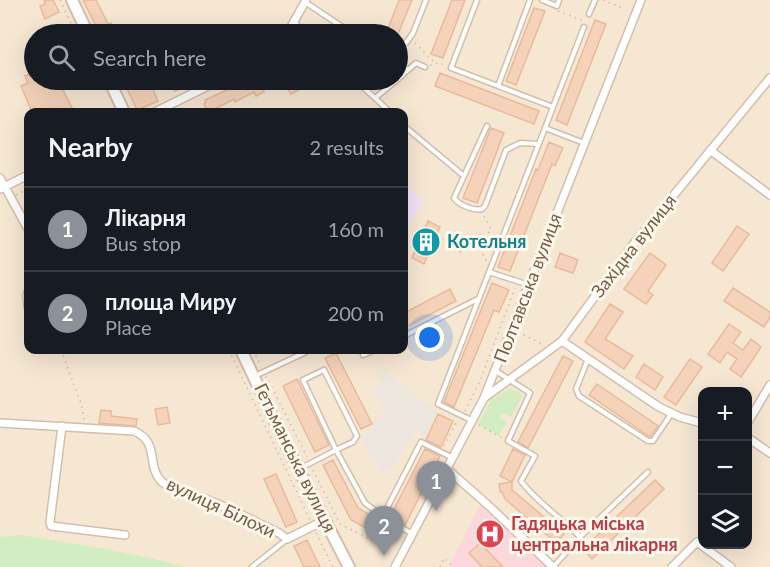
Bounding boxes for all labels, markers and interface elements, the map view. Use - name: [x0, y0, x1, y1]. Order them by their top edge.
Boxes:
- search box: [24, 24, 408, 90]
- icon: search: [45, 41, 78, 74]
- text: Search here: [93, 44, 206, 71]
- text: Nearby: [48, 131, 133, 163]
- text: 2 results: [309, 135, 384, 159]
- street label: Західна вулиця: [586, 189, 680, 301]
- text: Лікарня: [105, 204, 186, 231]
- street label: Полтавська вулиця: [488, 210, 566, 365]
- text: 1: [62, 217, 73, 241]
- text: 160 m: [328, 217, 384, 241]
- building icon: Котельня: [410, 226, 442, 258]
- place label: Котельня: [447, 230, 526, 252]
- text: Bus stop: [105, 231, 181, 255]
- text: площа Миру: [105, 288, 236, 315]
- text: 2: [62, 301, 73, 325]
- text: 200 m: [328, 301, 384, 325]
- text: Place: [105, 315, 152, 339]
- your location: [415, 323, 444, 352]
- street label: Гетьманська вулиця: [250, 379, 342, 536]
- map controls: [698, 387, 752, 549]
- button: +: [698, 387, 752, 441]
- button: −: [698, 441, 752, 495]
- pin: 1: [416, 462, 456, 511]
- street label: вулиця Білохи: [164, 472, 279, 542]
- button: layers: [698, 495, 752, 549]
- pin: 2: [364, 506, 404, 556]
- place label: Гадяцька міська центральна лікарня: [511, 512, 678, 555]
- hospital icon: Гадяцька міська центральна лікарня: [474, 518, 506, 550]

